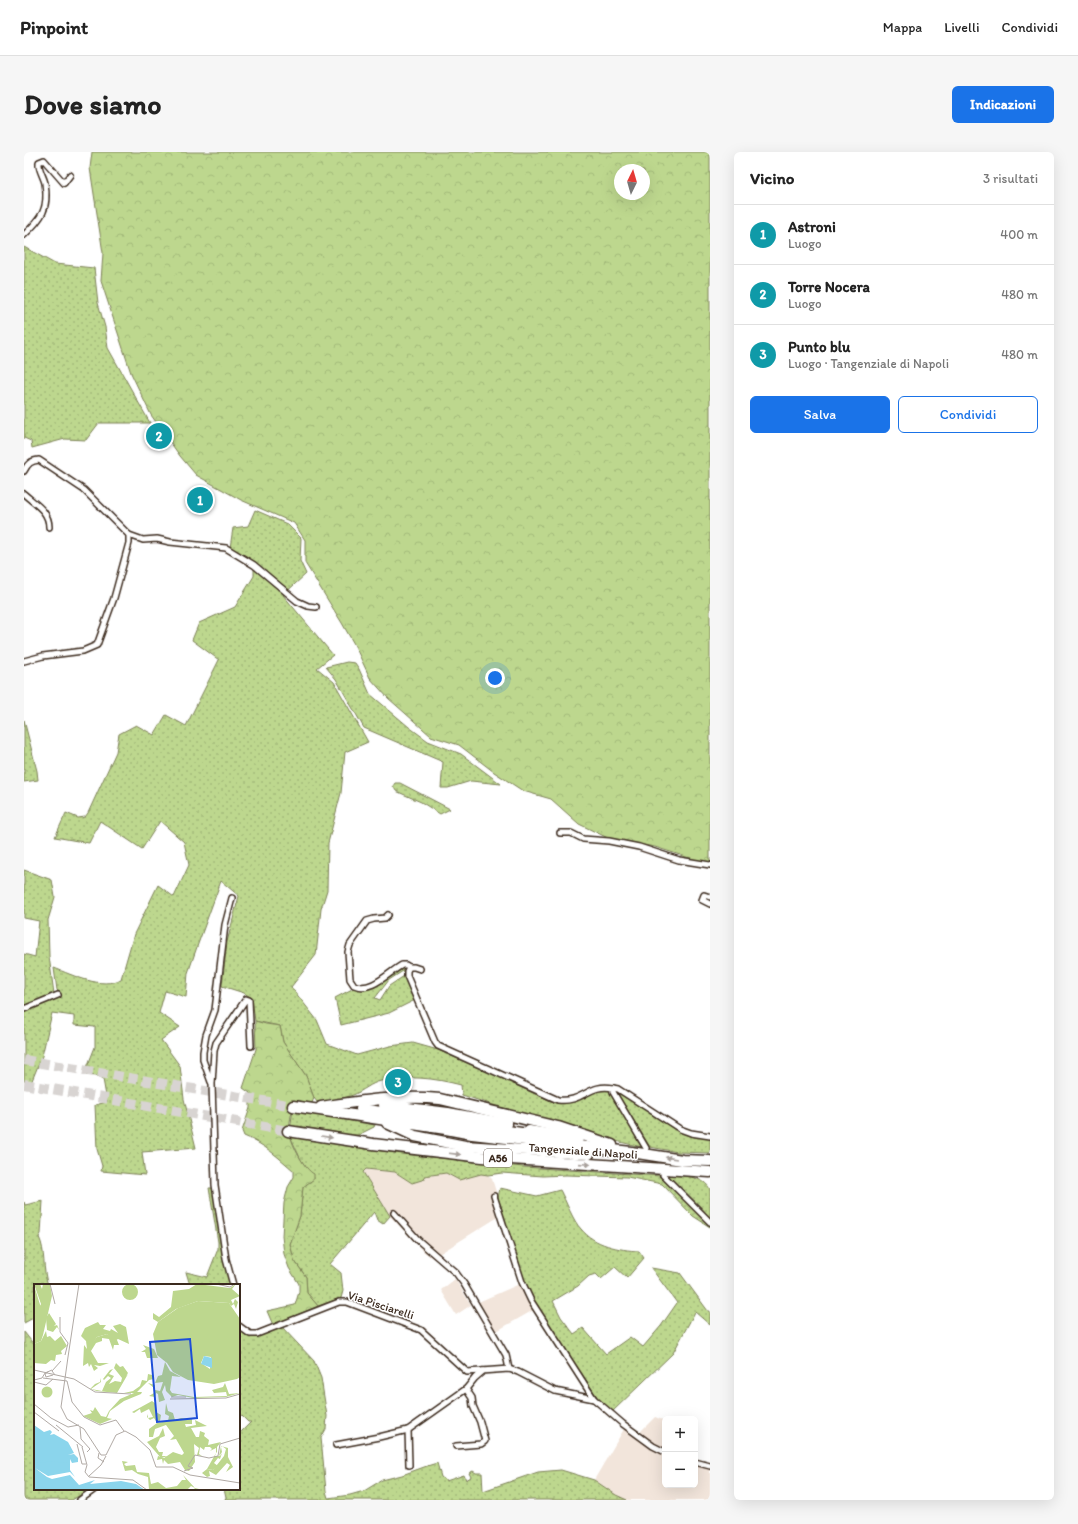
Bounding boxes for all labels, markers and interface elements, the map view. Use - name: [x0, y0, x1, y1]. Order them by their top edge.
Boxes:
- text: Pinpoint: [20, 16, 88, 39]
- text: Mappa: [883, 19, 922, 36]
- text: Livelli: [944, 19, 979, 36]
- text: Condividi: [1001, 19, 1058, 36]
- button: Indicazioni: [952, 86, 1054, 123]
- text: Dove siamo: [24, 87, 161, 121]
- north arrow: [614, 164, 650, 200]
- text: Vicino: [750, 168, 794, 188]
- text: 3 risultati: [983, 171, 1038, 186]
- text: Astroni: [788, 218, 836, 236]
- text: 1: [760, 227, 766, 242]
- text: 400 m: [1000, 227, 1038, 242]
- text: Luogo: [788, 236, 822, 251]
- text: Torre Nocera: [788, 278, 870, 296]
- text: 2: [760, 287, 766, 302]
- text: 480 m: [1001, 287, 1038, 302]
- text: Luogo: [788, 296, 822, 311]
- text: Punto blu: [788, 338, 850, 356]
- text: 3: [759, 347, 767, 362]
- text: 480 m: [1001, 347, 1038, 362]
- text: Luogo · Tangenziale di Napoli: [788, 356, 949, 371]
- button: Salva: [750, 396, 890, 433]
- button: Condividi: [898, 396, 1038, 433]
- pin: 2: [146, 421, 172, 451]
- pin: 1: [187, 485, 213, 515]
- your location: [485, 668, 505, 688]
- pin: 3: [385, 1067, 411, 1097]
- one-way arrow: [320, 1134, 333, 1140]
- street label: Tangenziale di Napoli: [528, 1140, 638, 1162]
- road number: A56: [484, 1149, 512, 1167]
- one-way arrow: [449, 1151, 461, 1157]
- one-way arrow: [665, 1155, 677, 1161]
- one-way arrow: [579, 1161, 592, 1167]
- inset map: [34, 1284, 240, 1490]
- street label: Via Pisciarelli: [346, 1288, 416, 1322]
- map controls: [662, 1416, 698, 1488]
- button: +: [662, 1416, 698, 1452]
- button: −: [662, 1452, 698, 1488]

